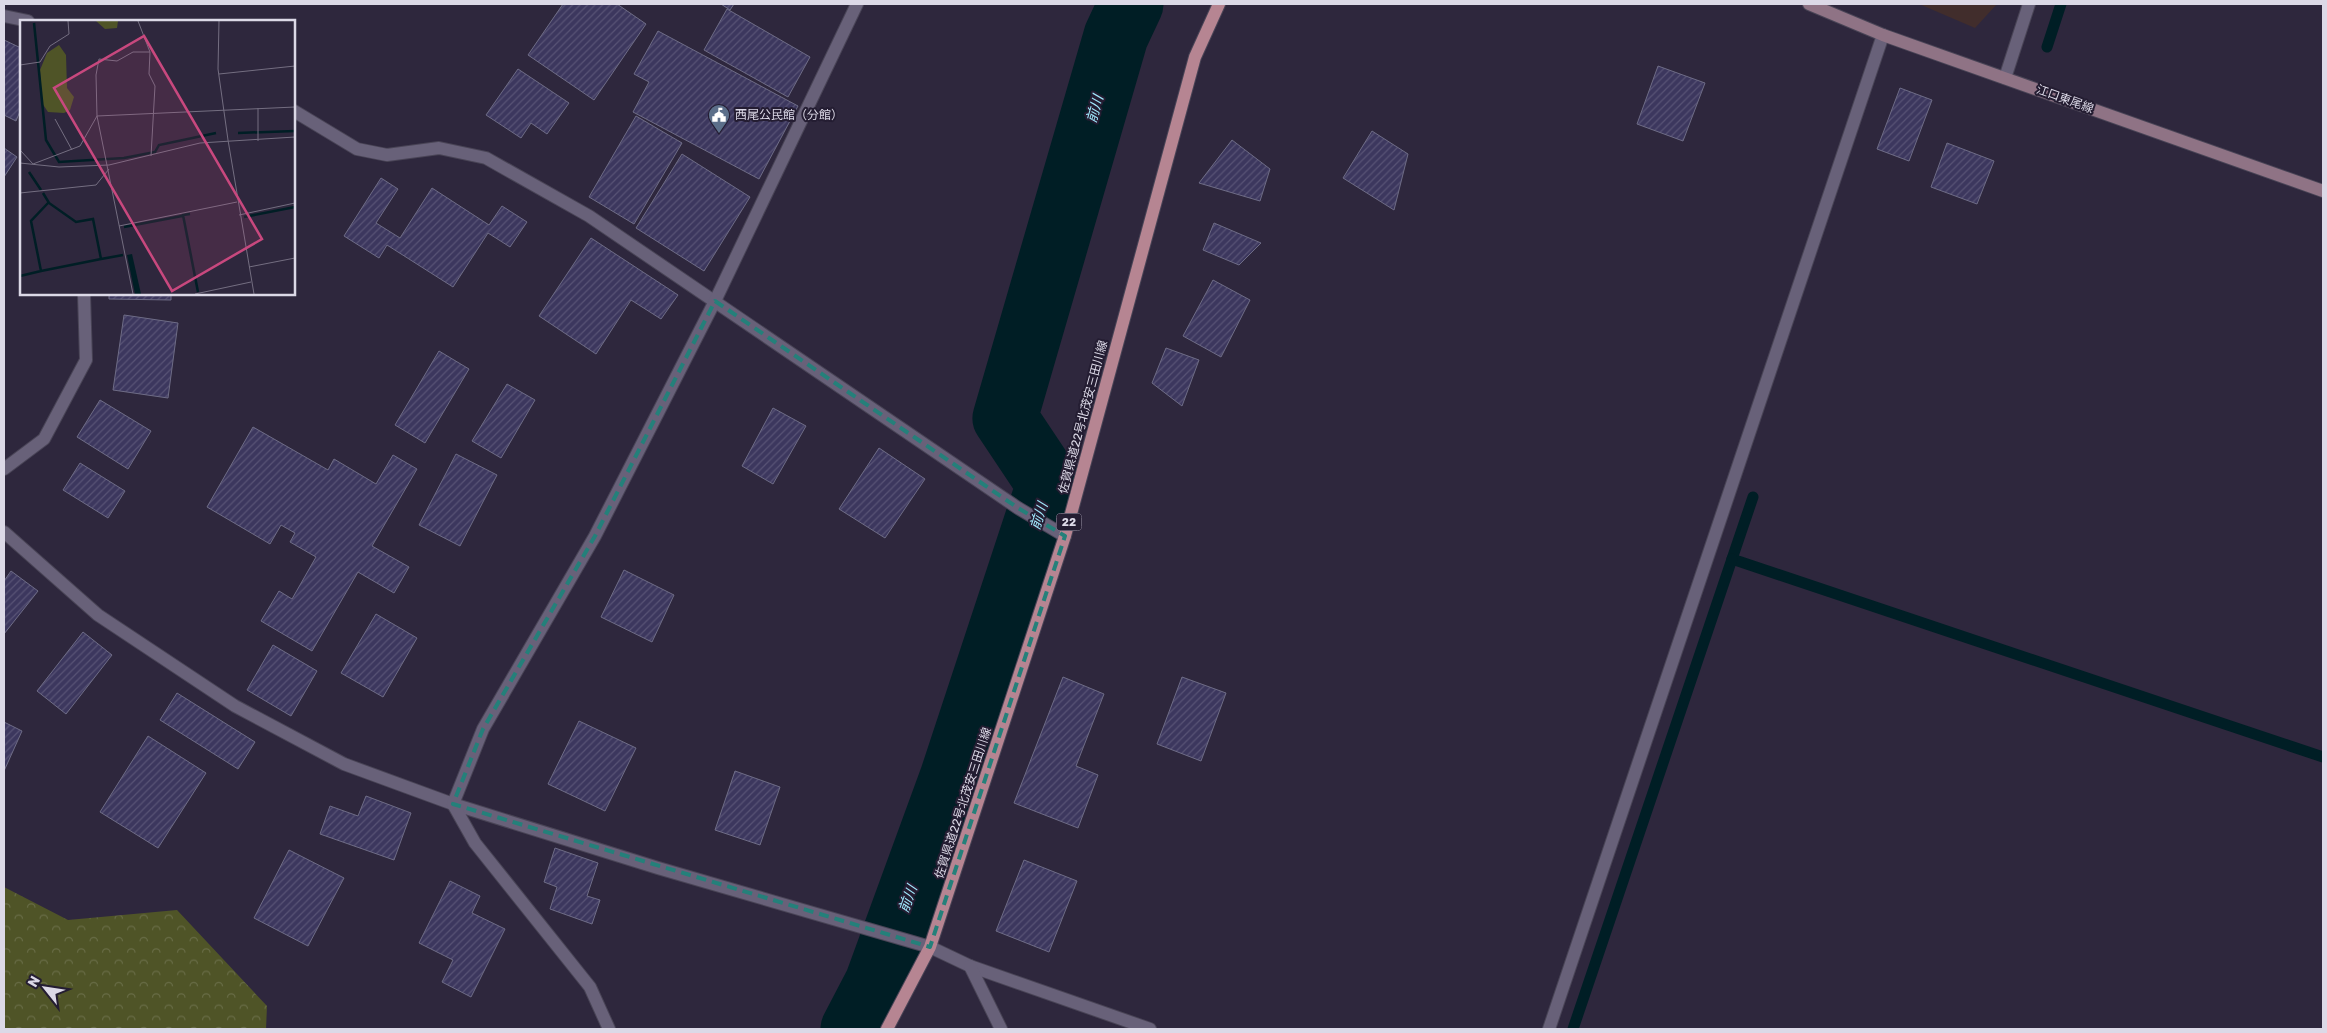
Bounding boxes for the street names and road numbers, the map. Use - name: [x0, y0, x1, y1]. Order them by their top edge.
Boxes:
- street label: 江口東尾線: [2034, 82, 2096, 116]
- street label: 佐賀県道22号北茂安三田川線: [1056, 339, 1110, 495]
- road number: 22: [1056, 514, 1082, 530]
- street label: 佐賀県道22号北茂安三田川線: [932, 726, 994, 880]

